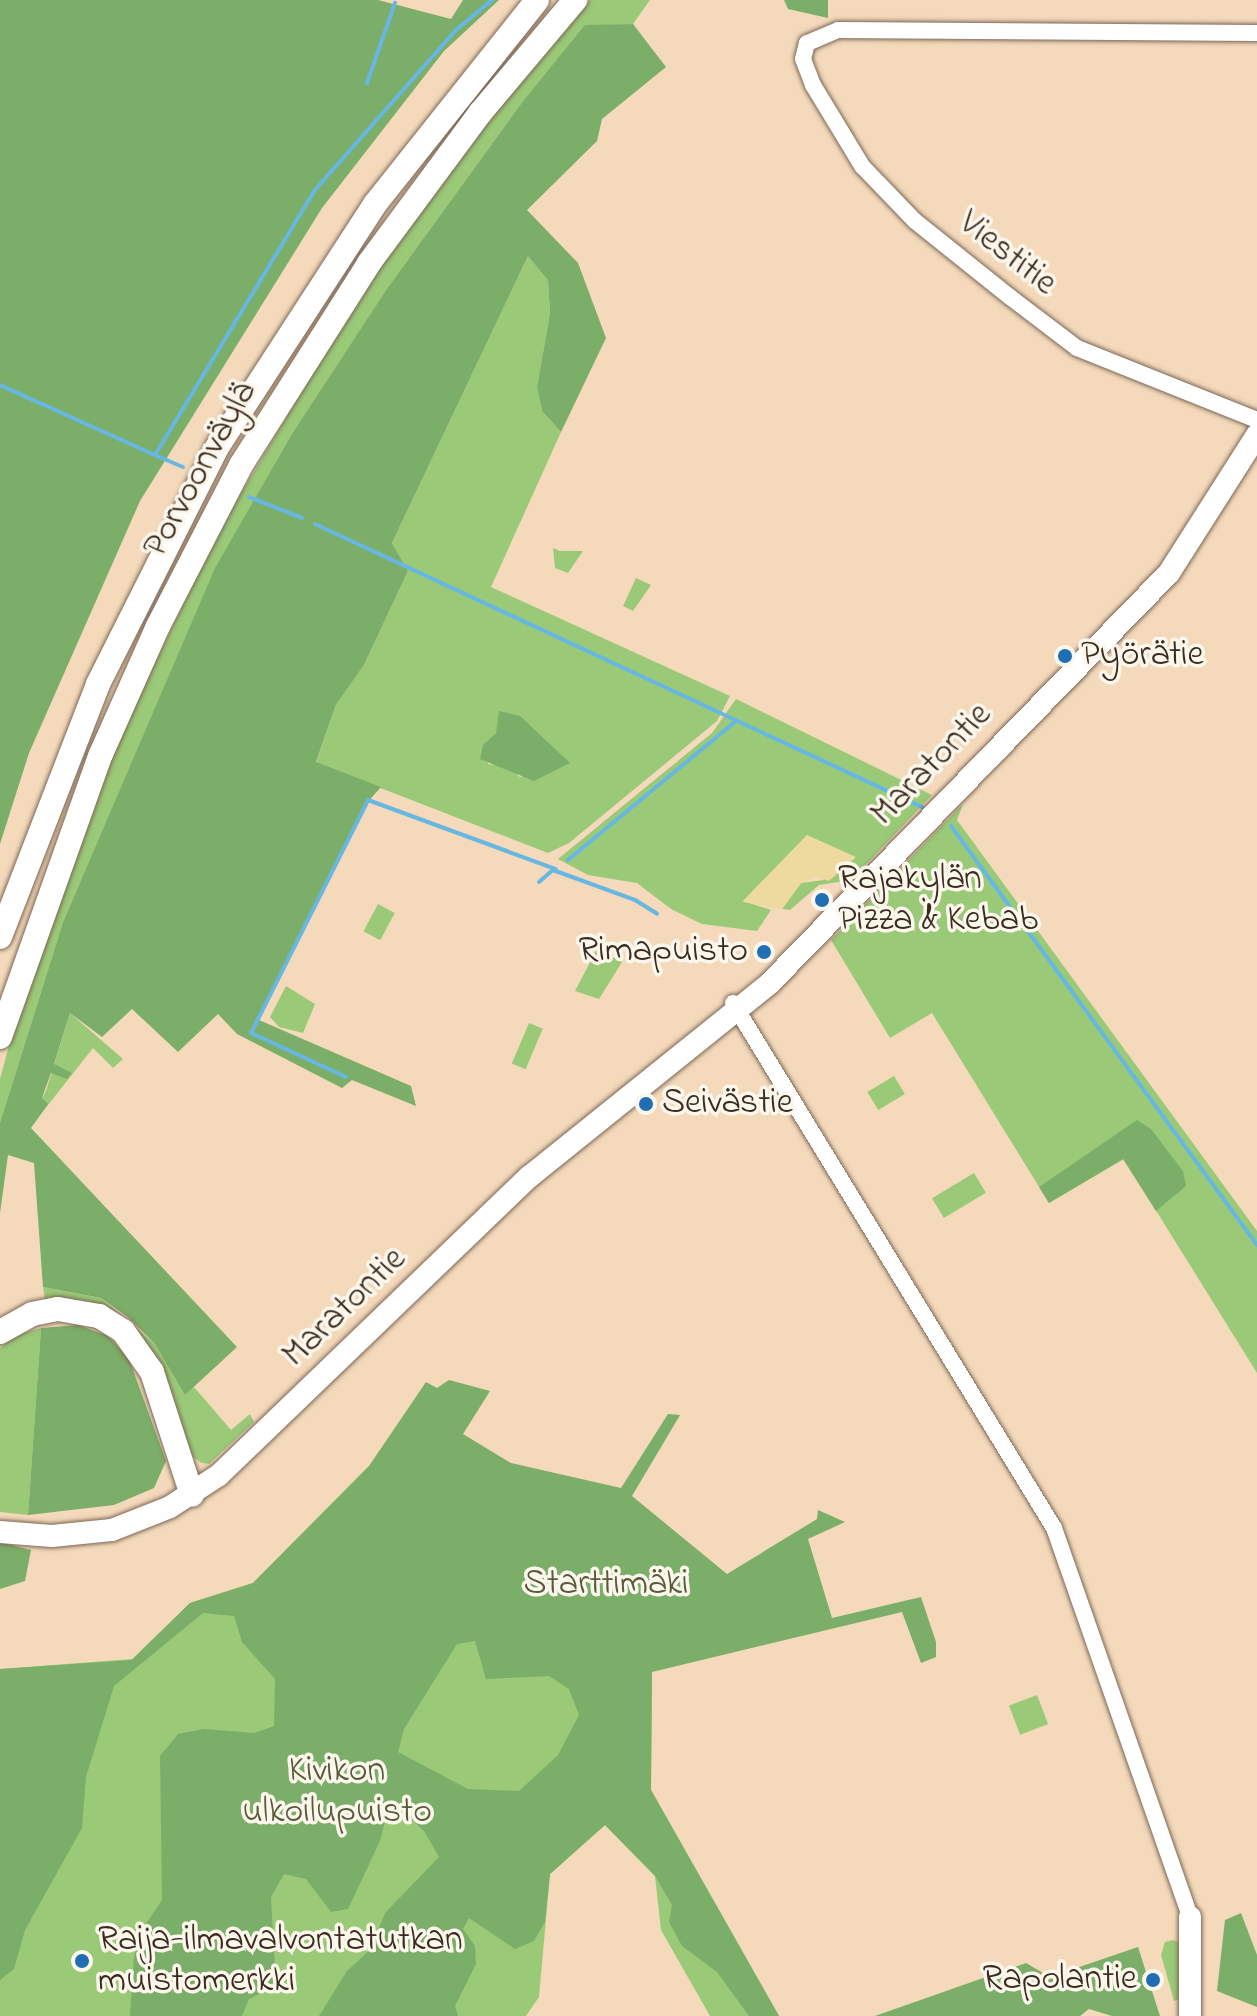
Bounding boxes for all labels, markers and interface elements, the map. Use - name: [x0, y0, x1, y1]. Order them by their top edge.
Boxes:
- street label: Viestitie: [949, 202, 1065, 306]
- street label: Porvoonväylä: [135, 375, 267, 565]
- place label: Pyörätie: [1081, 634, 1204, 678]
- marker: Pyörätie: [1056, 647, 1074, 665]
- street label: Maratontie: [863, 694, 1001, 836]
- place label: Rajakylän Pizza & Kebab: [838, 857, 1038, 942]
- marker: Rajakylän Pizza & Kebab: [813, 891, 831, 909]
- place label: Rimapuisto: [579, 930, 748, 974]
- marker: Rimapuisto: [755, 943, 773, 961]
- place label: Seivästie: [662, 1082, 793, 1126]
- marker: Seivästie: [637, 1095, 655, 1113]
- street label: Maratontie: [274, 1239, 416, 1377]
- park label: Starttimäki: [524, 1563, 688, 1607]
- park label: Kivikon ulkoilupuisto: [242, 1749, 432, 1834]
- place label: Raija-ilmavalvontatutkan muistomerkki: [98, 1918, 463, 2003]
- marker: Raija-ilmavalvontatutkan muistomerkki: [73, 1952, 91, 1970]
- place label: Rapolantie: [982, 1958, 1137, 2002]
- marker: Rapolantie: [1144, 1971, 1162, 1989]

